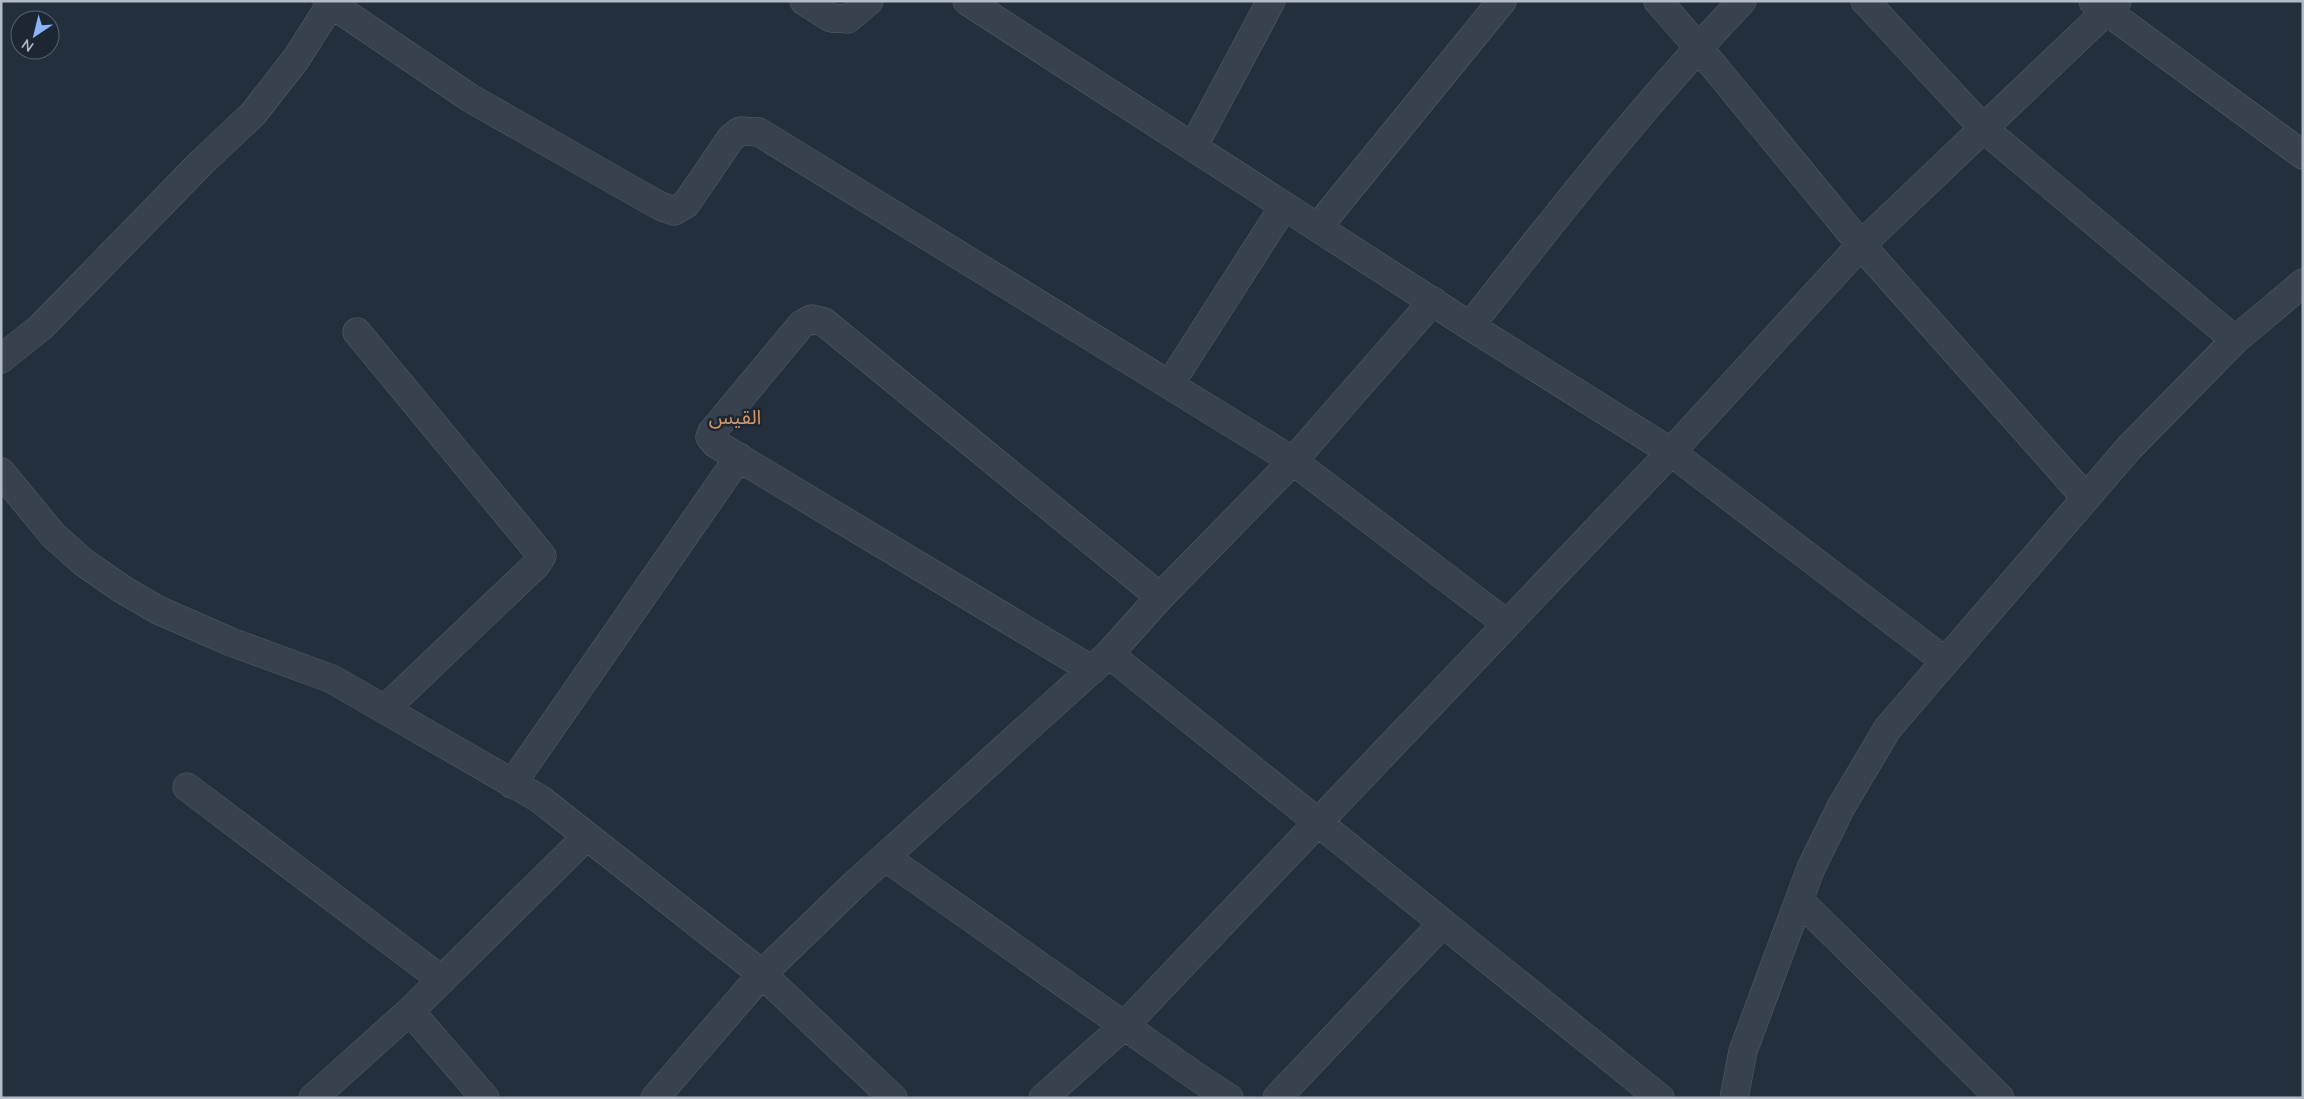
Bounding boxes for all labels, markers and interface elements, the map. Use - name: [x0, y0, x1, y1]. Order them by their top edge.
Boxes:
- north arrow: [10, 10, 60, 60]
- text: N: [18, 35, 37, 56]
- district label: القيس: [709, 404, 761, 429]

